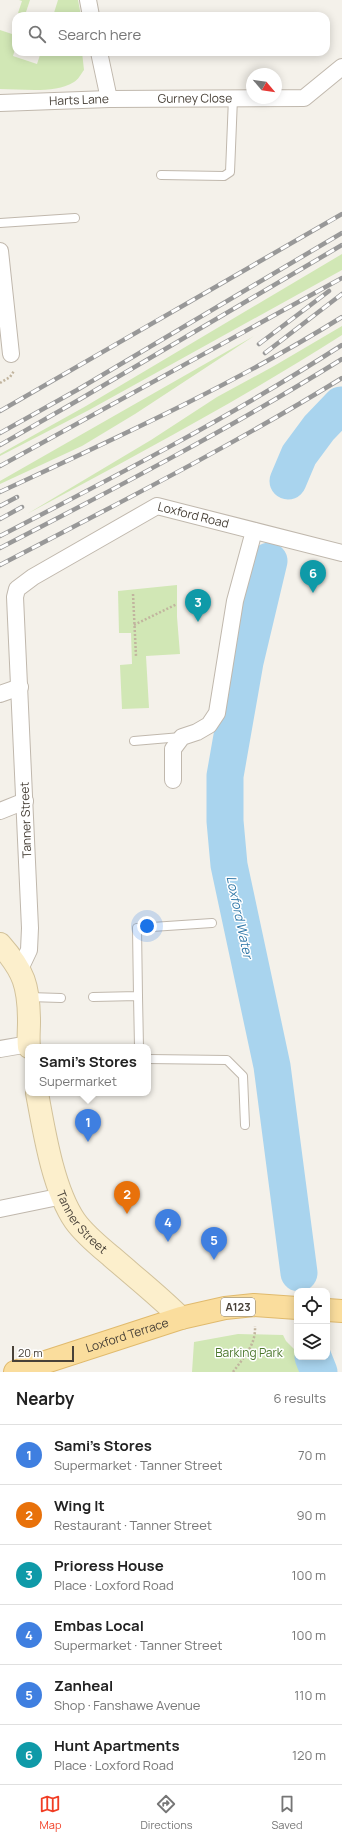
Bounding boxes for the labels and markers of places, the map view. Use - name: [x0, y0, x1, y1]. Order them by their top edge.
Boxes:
- pin: 6: [300, 560, 326, 593]
- pin: 3: [185, 589, 211, 622]
- pin: 1: [75, 1109, 101, 1142]
- pin: 2: [114, 1181, 140, 1214]
- pin: 4: [155, 1209, 181, 1242]
- pin: 5: [201, 1227, 227, 1260]

